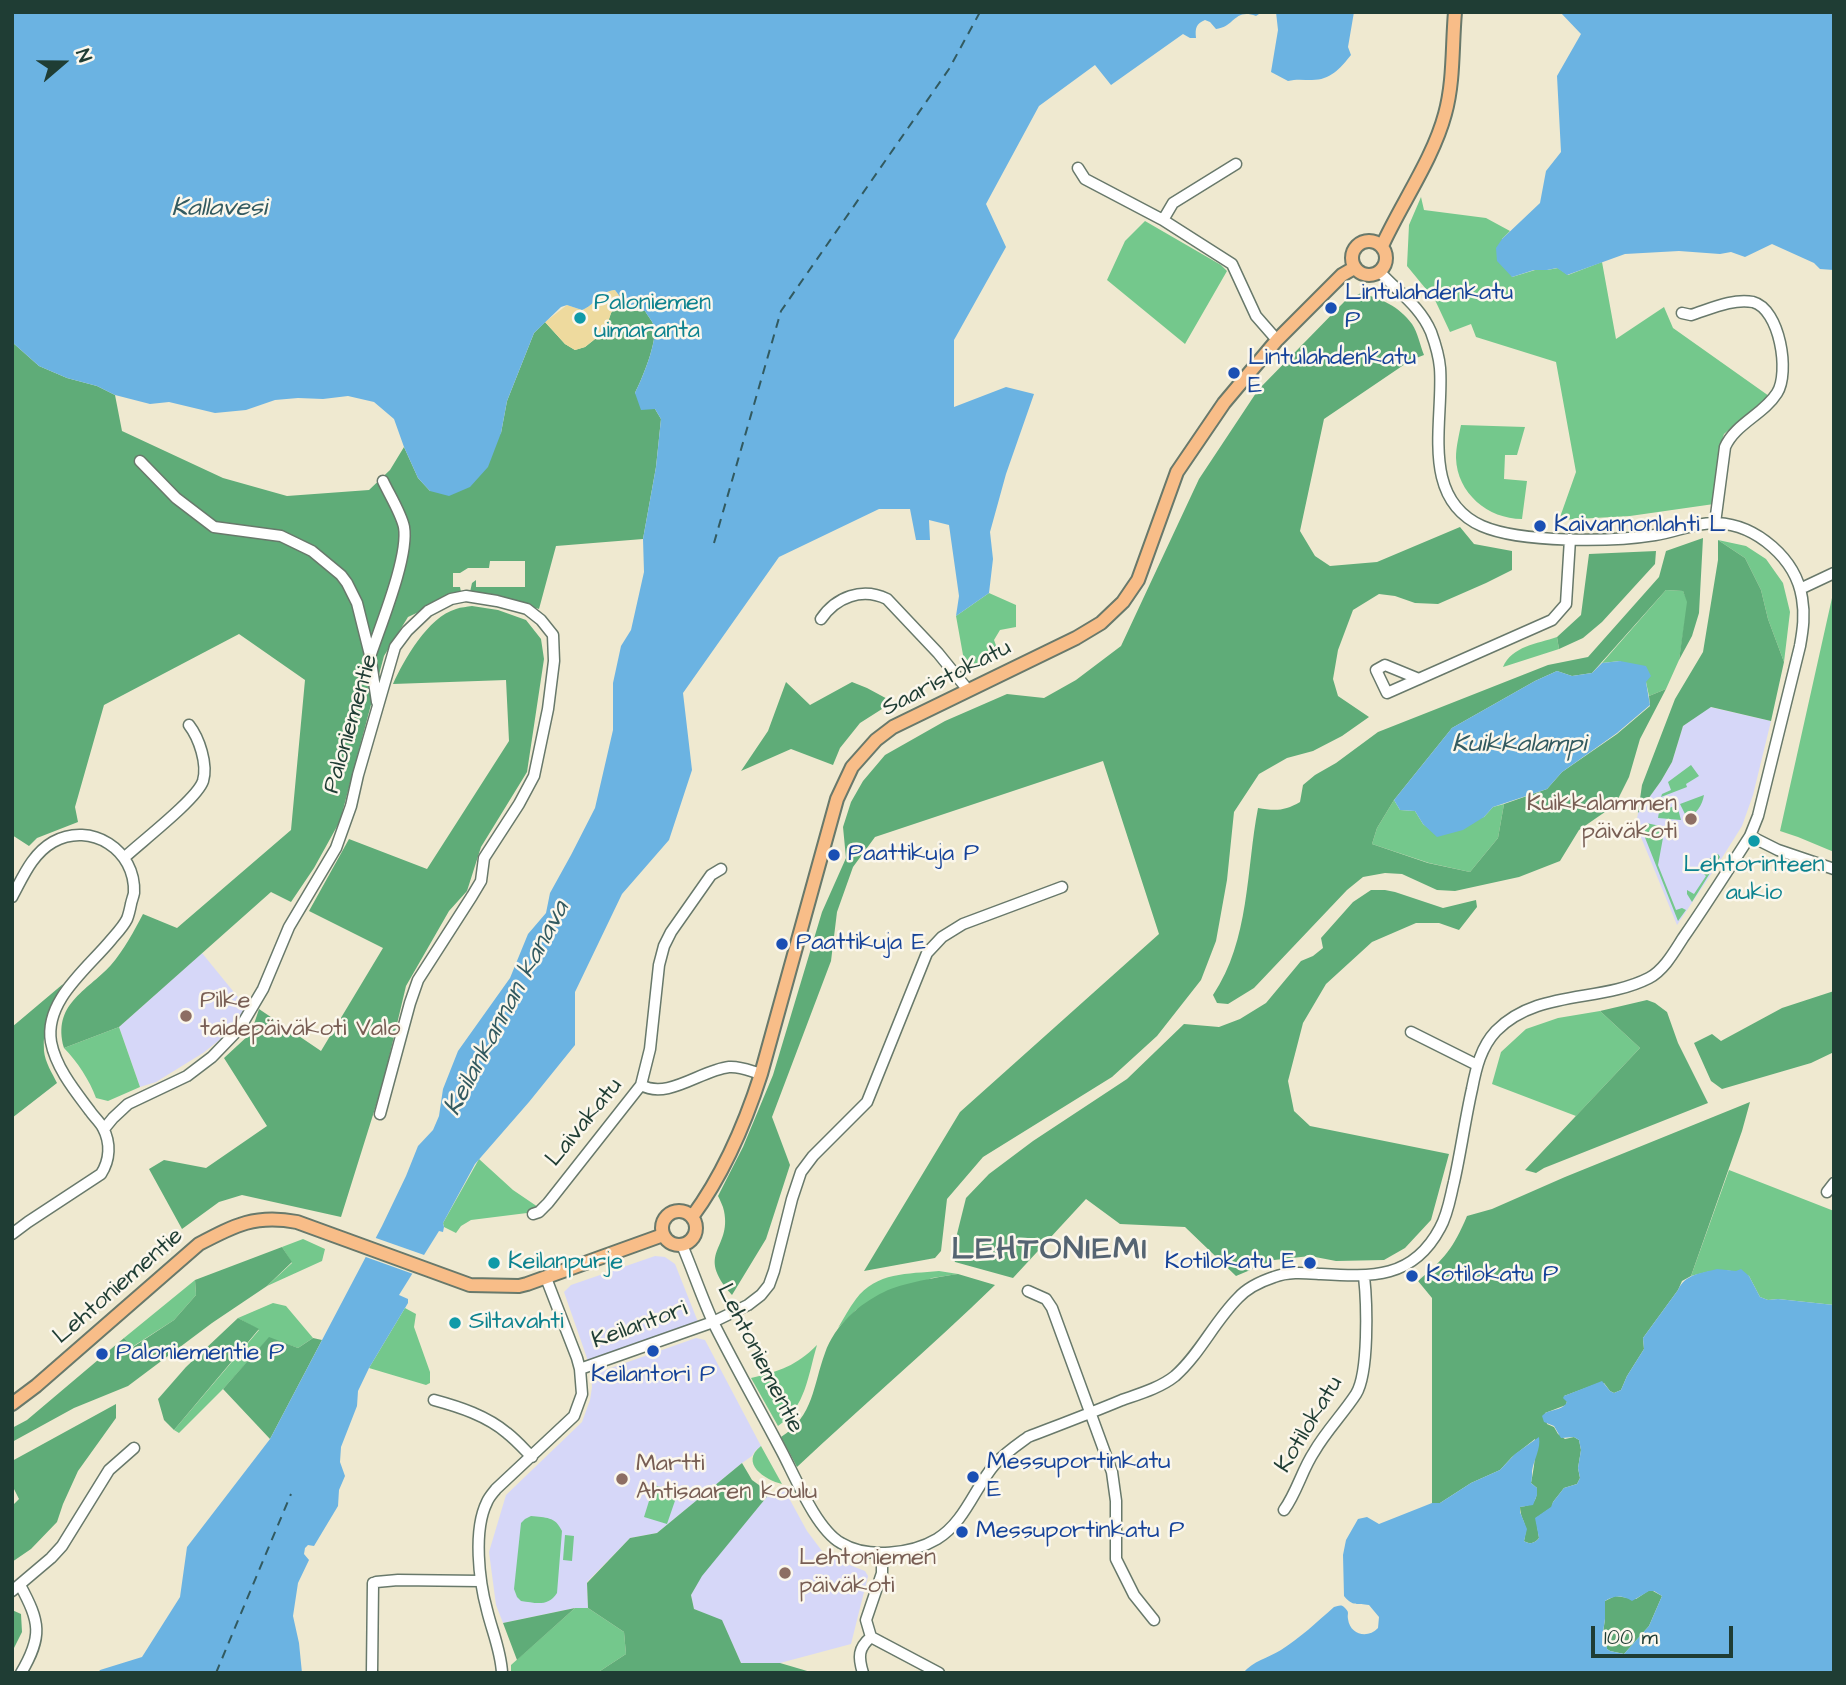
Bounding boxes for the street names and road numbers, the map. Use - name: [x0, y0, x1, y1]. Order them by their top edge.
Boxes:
- street label: Saaristokatu: [878, 634, 1016, 724]
- street label: Paloniementie: [318, 651, 386, 797]
- street label: Laivakatu: [540, 1073, 630, 1173]
- street label: Lehtoniementie: [48, 1223, 190, 1351]
- street label: Lehtoniementie: [709, 1280, 809, 1438]
- street label: Keilantori: [588, 1296, 692, 1356]
- street label: Kotilokatu: [1270, 1372, 1350, 1478]

